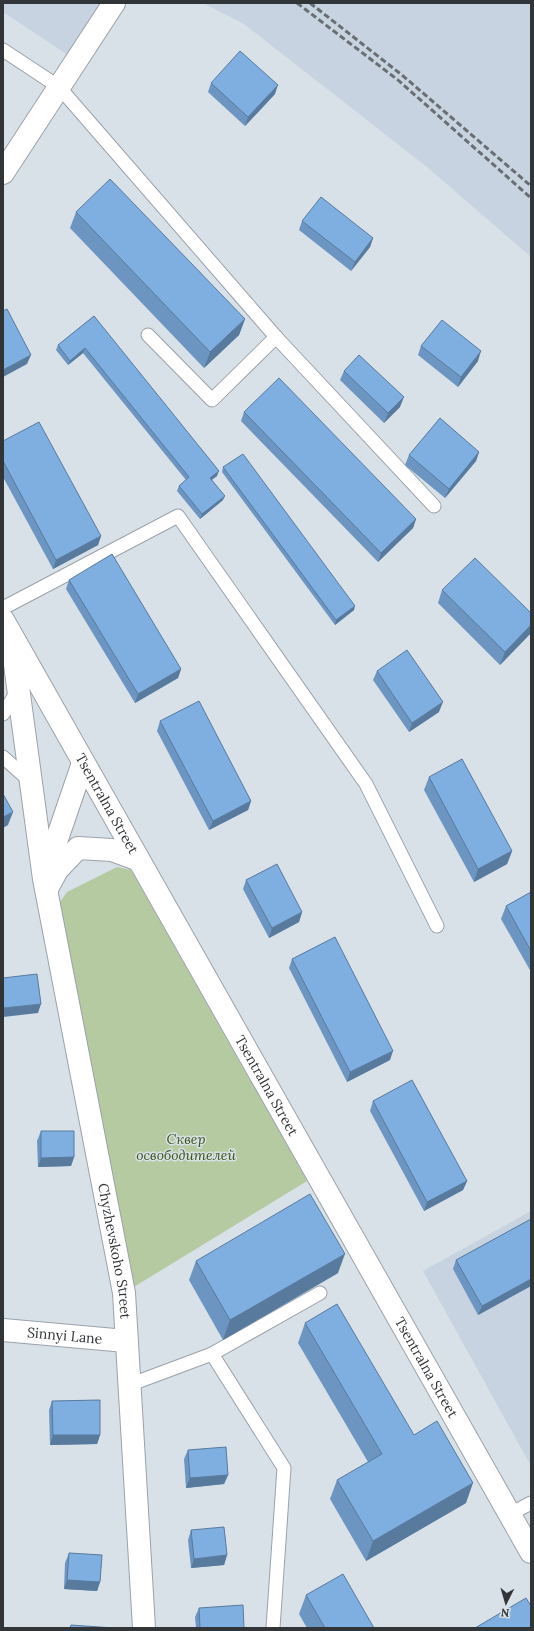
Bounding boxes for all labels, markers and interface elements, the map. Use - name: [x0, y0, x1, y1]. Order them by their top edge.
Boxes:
- street label: Tsentralna Street: [71, 750, 143, 858]
- street label: Tsentralna Street: [231, 1032, 303, 1139]
- park label: Сквер освободителей: [136, 1130, 237, 1164]
- street label: Chyzhevskoho Street: [94, 1182, 135, 1320]
- street label: Tsentralna Street: [391, 1314, 462, 1421]
- street label: Sinnyi Lane: [26, 1323, 104, 1348]
- north arrow: [486, 1583, 526, 1623]
- text: N: [500, 1606, 510, 1620]

